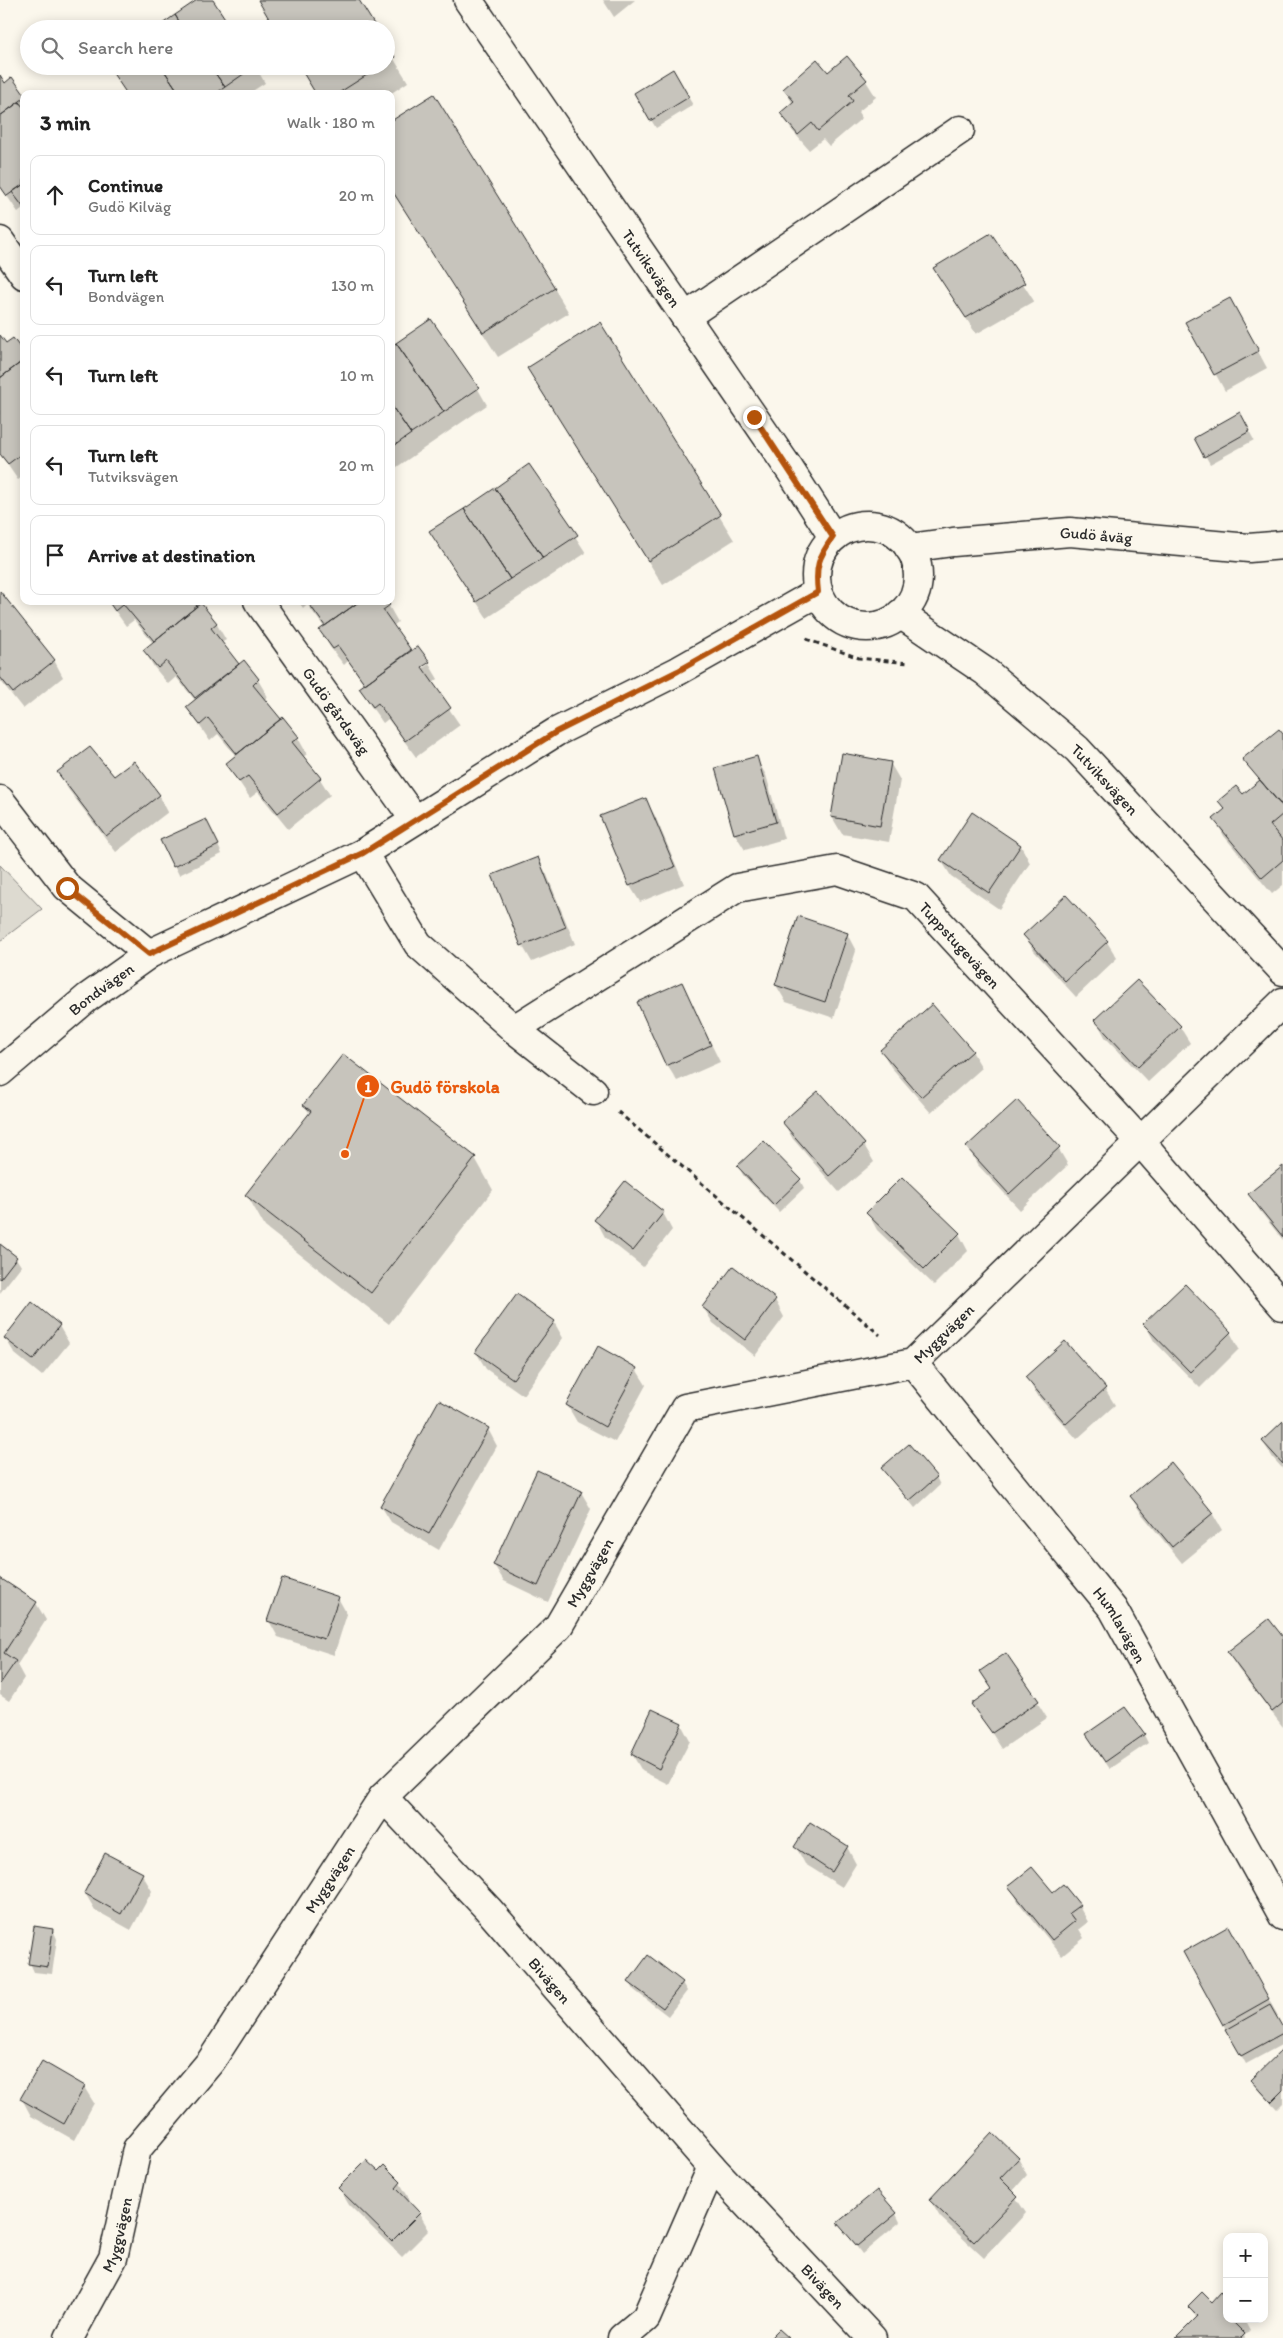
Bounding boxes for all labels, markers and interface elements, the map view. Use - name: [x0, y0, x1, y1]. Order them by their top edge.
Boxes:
- search box: [20, 20, 395, 75]
- icon: search: [38, 34, 66, 62]
- text: Search here: [78, 36, 173, 59]
- text: 3 min: [40, 110, 90, 135]
- text: Walk · 180 m: [287, 113, 375, 132]
- text: Continue: [88, 174, 163, 197]
- icon: ahead: [41, 181, 69, 209]
- text: 20 m: [339, 186, 374, 205]
- text: Gudö Kilväg: [88, 197, 171, 216]
- street label: Tutviksvägen: [618, 225, 685, 311]
- text: Turn left: [88, 264, 158, 287]
- icon: left: [41, 271, 69, 299]
- text: 130 m: [331, 276, 374, 295]
- text: Bondvägen: [88, 287, 164, 306]
- icon: left: [41, 361, 69, 389]
- text: Turn left: [88, 364, 158, 387]
- text: 10 m: [340, 366, 374, 385]
- route end: [743, 406, 766, 429]
- text: Turn left: [88, 444, 158, 467]
- icon: left: [41, 451, 69, 479]
- text: 20 m: [339, 456, 374, 475]
- text: Tutviksvägen: [88, 467, 178, 486]
- street label: Gudö åväg: [1059, 522, 1134, 547]
- icon: arrive: [41, 541, 69, 569]
- text: Arrive at destination: [88, 544, 255, 567]
- street label: Gudö gårdsväg: [299, 663, 375, 759]
- street label: Tutviksvägen: [1068, 739, 1143, 819]
- route start: [56, 877, 79, 900]
- street label: Tuppstugevägen: [915, 898, 1005, 993]
- street label: Bondvägen: [65, 958, 138, 1019]
- callout: Gudö förskola: [355, 1070, 509, 1103]
- text: Gudö förskola: [390, 1076, 500, 1098]
- text: 1: [365, 1078, 372, 1096]
- street label: Myggvägen: [909, 1300, 978, 1367]
- street label: Myggvägen: [562, 1534, 617, 1611]
- street label: Humlavägen: [1089, 1583, 1151, 1666]
- street label: Myggvägen: [301, 1842, 358, 1917]
- street label: Bivägen: [525, 1953, 575, 2007]
- street label: Myggvägen: [98, 2195, 136, 2276]
- map controls: [1223, 2233, 1268, 2323]
- button: +: [1223, 2233, 1268, 2278]
- street label: Bivägen: [798, 2259, 849, 2312]
- button: −: [1223, 2278, 1268, 2323]

